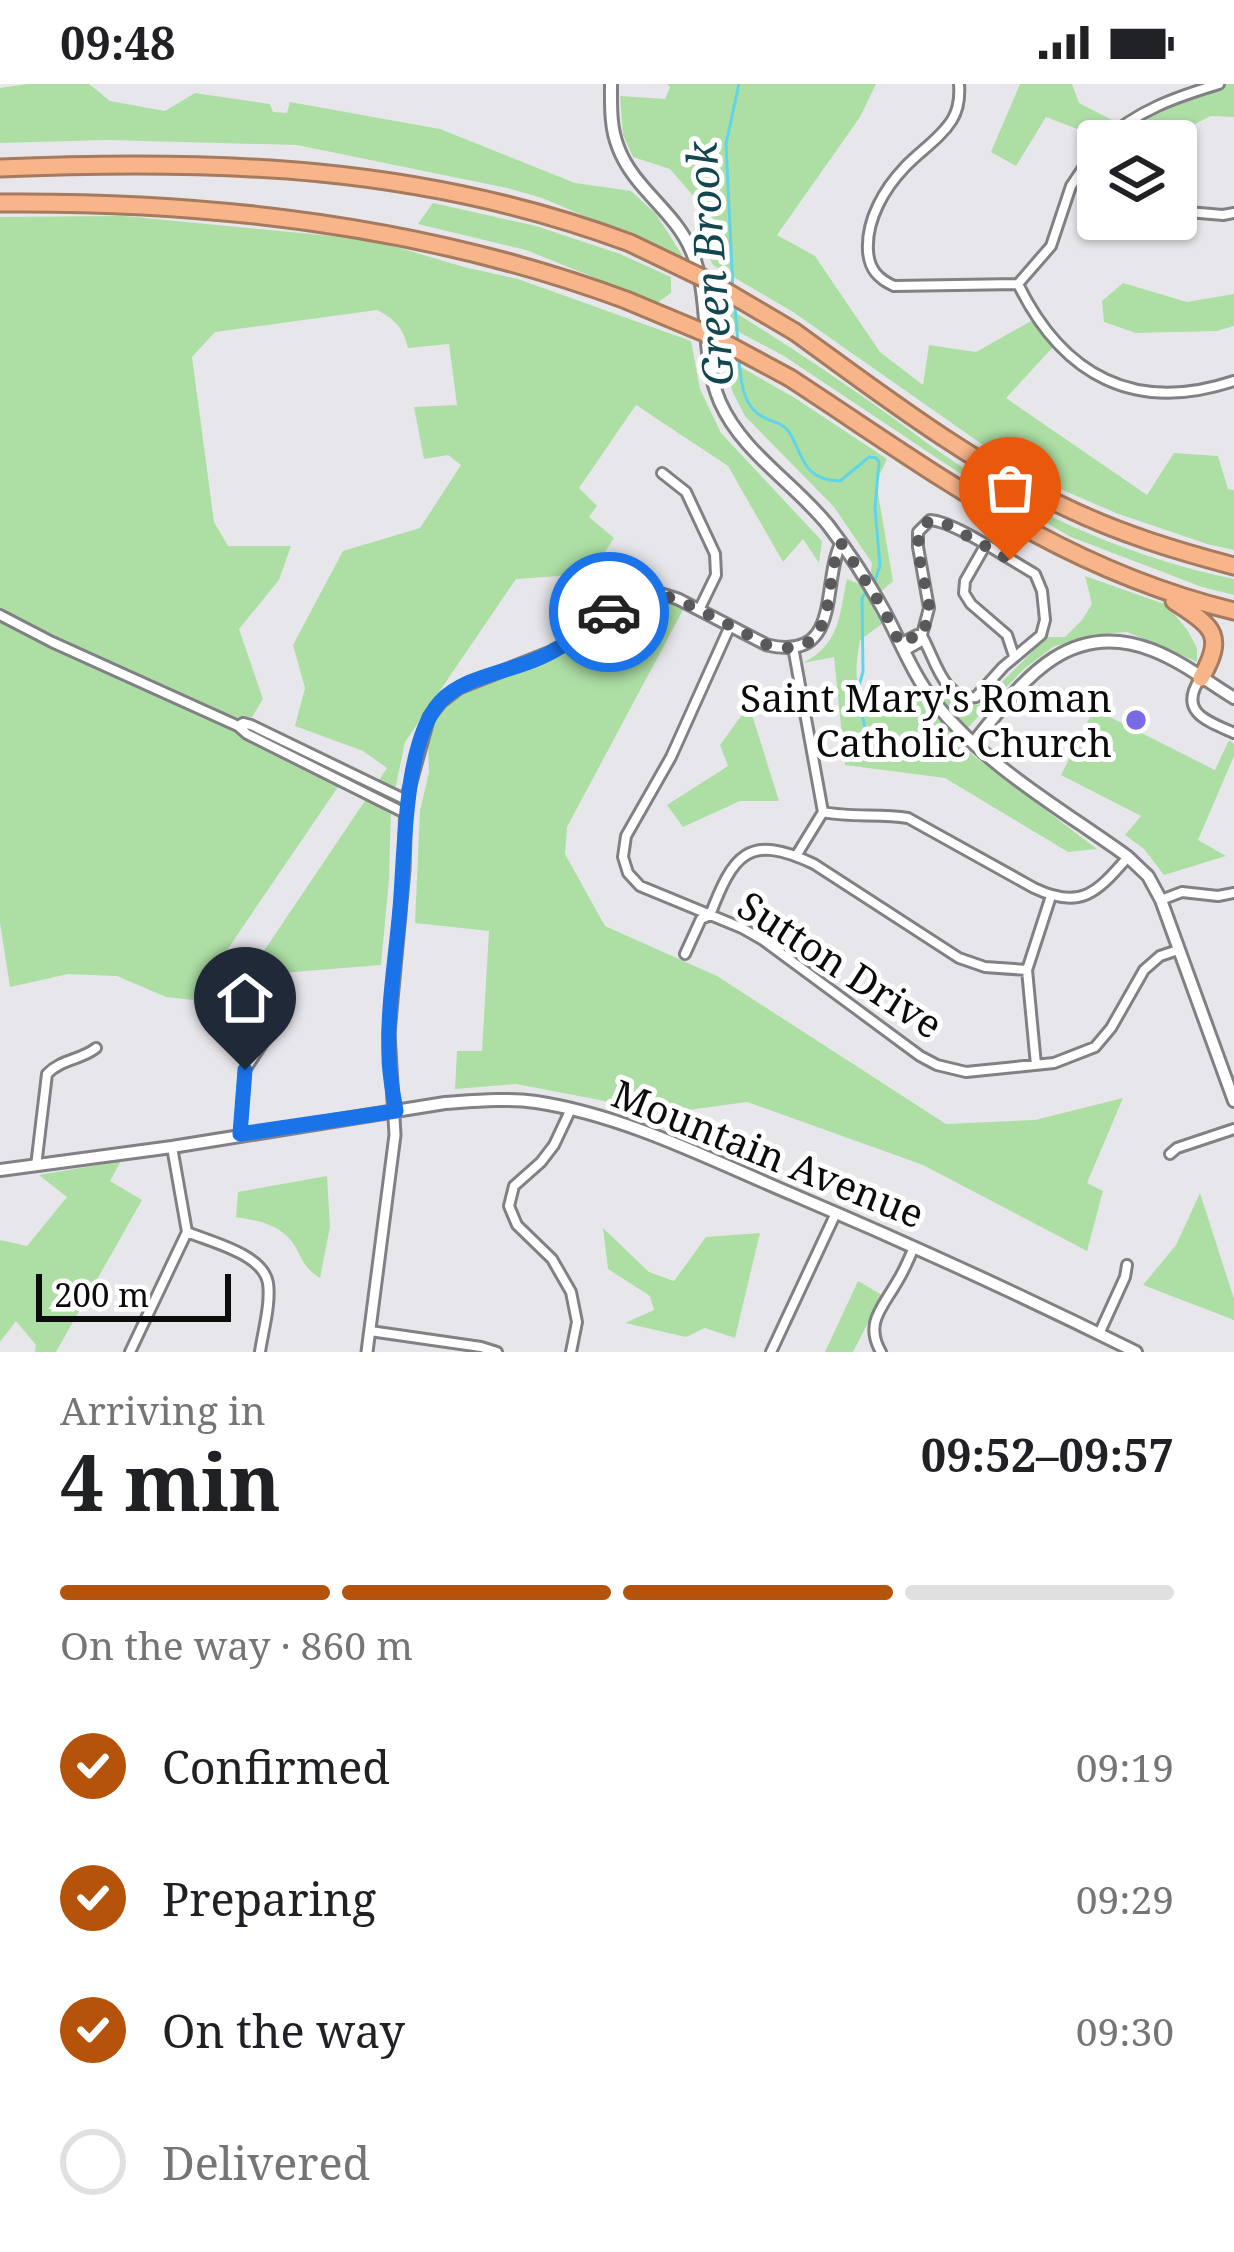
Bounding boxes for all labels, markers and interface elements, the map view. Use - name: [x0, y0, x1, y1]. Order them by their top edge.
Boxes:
- text: 09:48: [60, 12, 175, 73]
- map controls: [1077, 120, 1197, 240]
- button: layers: [1077, 120, 1197, 240]
- water label: Green Brook: [671, 138, 745, 388]
- pin: [959, 437, 1061, 560]
- icon: bag: [977, 455, 1043, 521]
- courier: [549, 552, 669, 672]
- icon: car: [576, 579, 642, 645]
- place label: Saint Mary's Roman Catholic Church: [740, 670, 1112, 768]
- marker: Saint Mary's Roman Catholic Church: [1123, 707, 1149, 733]
- street label: Sutton Drive: [728, 878, 953, 1050]
- pin: [194, 947, 296, 1070]
- icon: home: [212, 965, 278, 1031]
- street label: Mountain Avenue: [605, 1066, 932, 1239]
- scale bar: [36, 1268, 231, 1321]
- text: 200 m: [54, 1272, 149, 1317]
- text: Arriving in: [60, 1383, 266, 1436]
- text: 09:52–09:57: [921, 1424, 1174, 1485]
- text: 4 min: [60, 1428, 281, 1534]
- text: On the way · 860 m: [60, 1618, 413, 1671]
- icon: check: [60, 1733, 126, 1799]
- text: Confirmed: [162, 1736, 390, 1797]
- text: 09:19: [1076, 1740, 1174, 1793]
- icon: check: [60, 1865, 126, 1931]
- text: Preparing: [162, 1868, 376, 1929]
- text: 09:29: [1076, 1872, 1174, 1925]
- icon: check: [60, 1997, 126, 2063]
- text: On the way: [162, 2000, 405, 2061]
- text: 09:30: [1076, 2004, 1174, 2057]
- text: Delivered: [162, 2132, 370, 2193]

